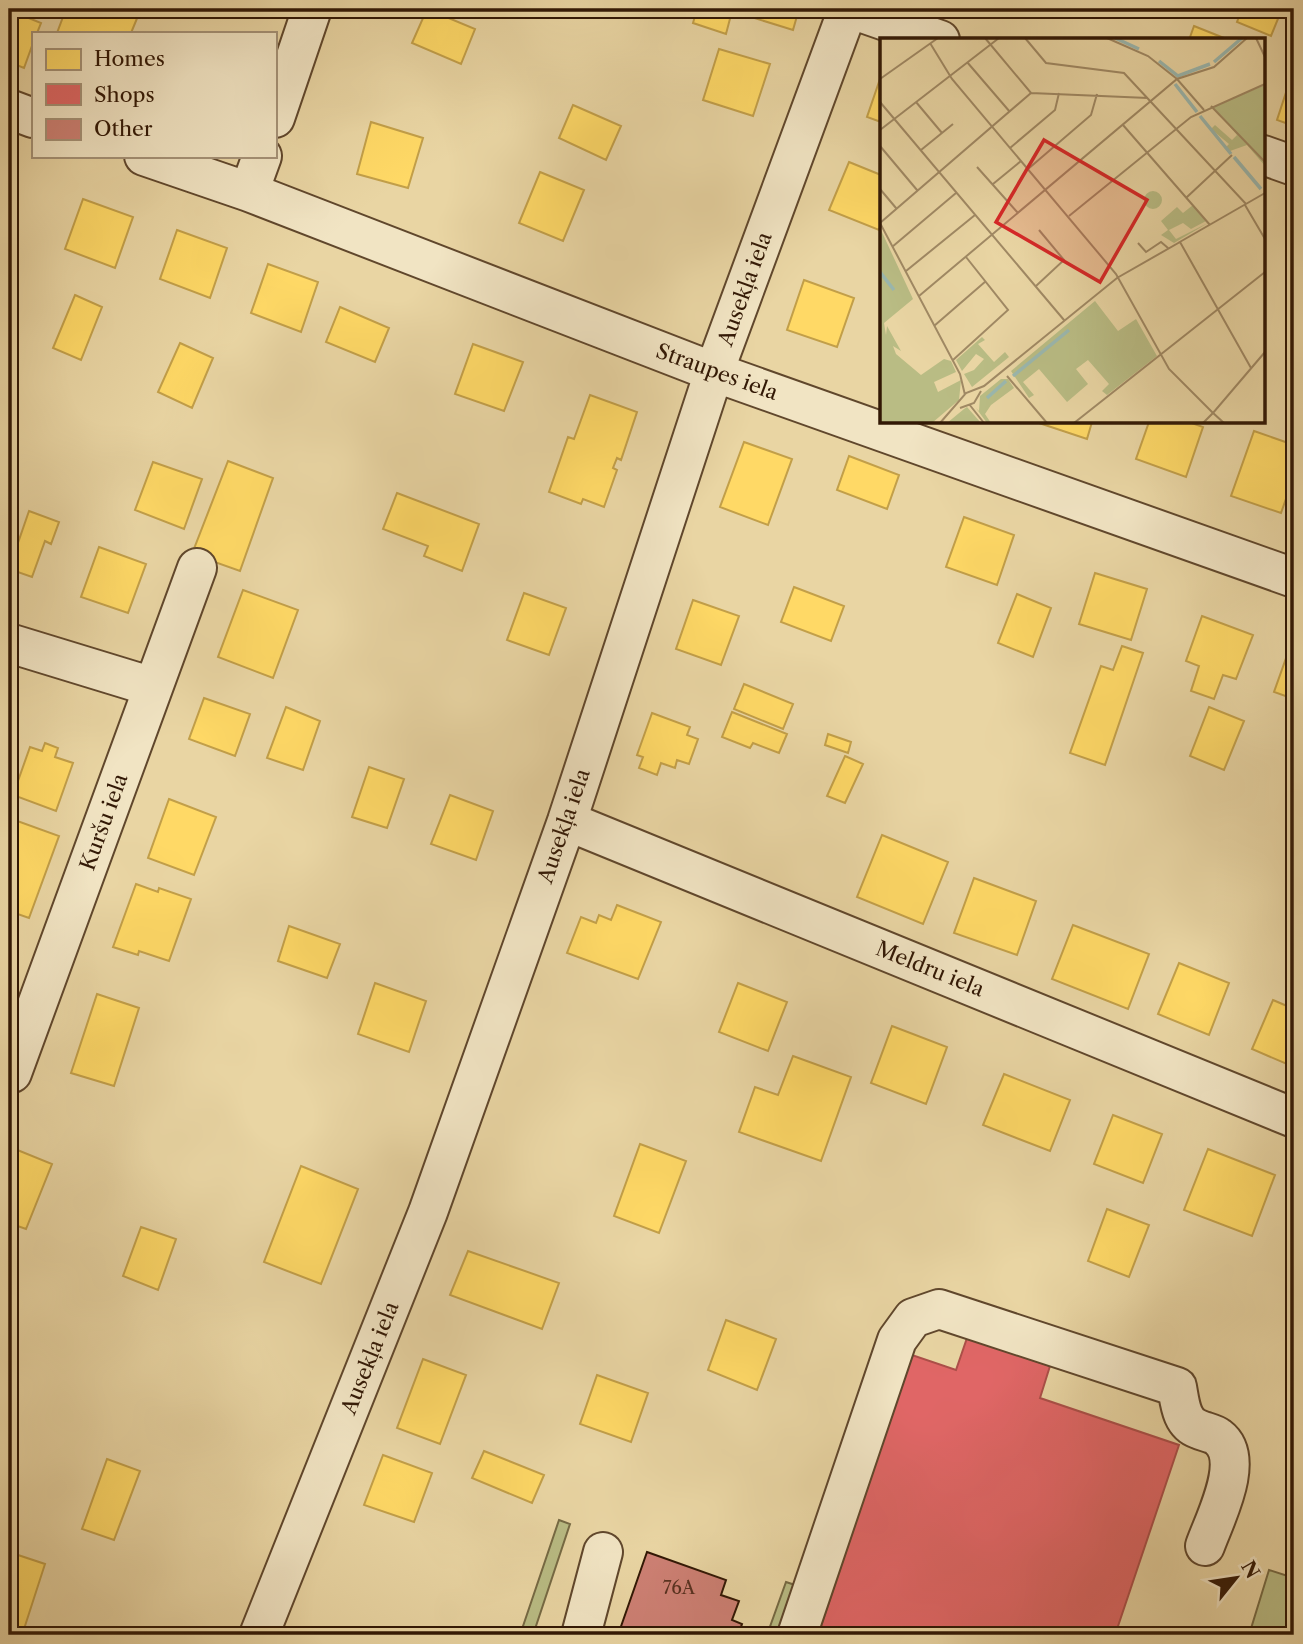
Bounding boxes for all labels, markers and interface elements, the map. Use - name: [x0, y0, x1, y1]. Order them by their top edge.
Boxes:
- legend: [32, 32, 276, 158]
- inset map: [880, 38, 1264, 424]
- text: Homes: [94, 46, 165, 71]
- text: Shops: [94, 82, 155, 107]
- text: Other: [94, 116, 153, 141]
- street label: Ausekļa iela: [712, 228, 778, 350]
- street label: Straupes iela: [653, 338, 782, 405]
- street label: Ausekļa iela: [532, 764, 596, 888]
- street label: Kuršu iela: [74, 769, 133, 874]
- street label: Meldru iela: [872, 936, 989, 1002]
- street label: Ausekļa iela: [335, 1297, 405, 1419]
- north arrow: [1202, 1542, 1272, 1612]
- text: N: [1236, 1557, 1264, 1583]
- house number: 76A: [663, 1577, 696, 1599]

